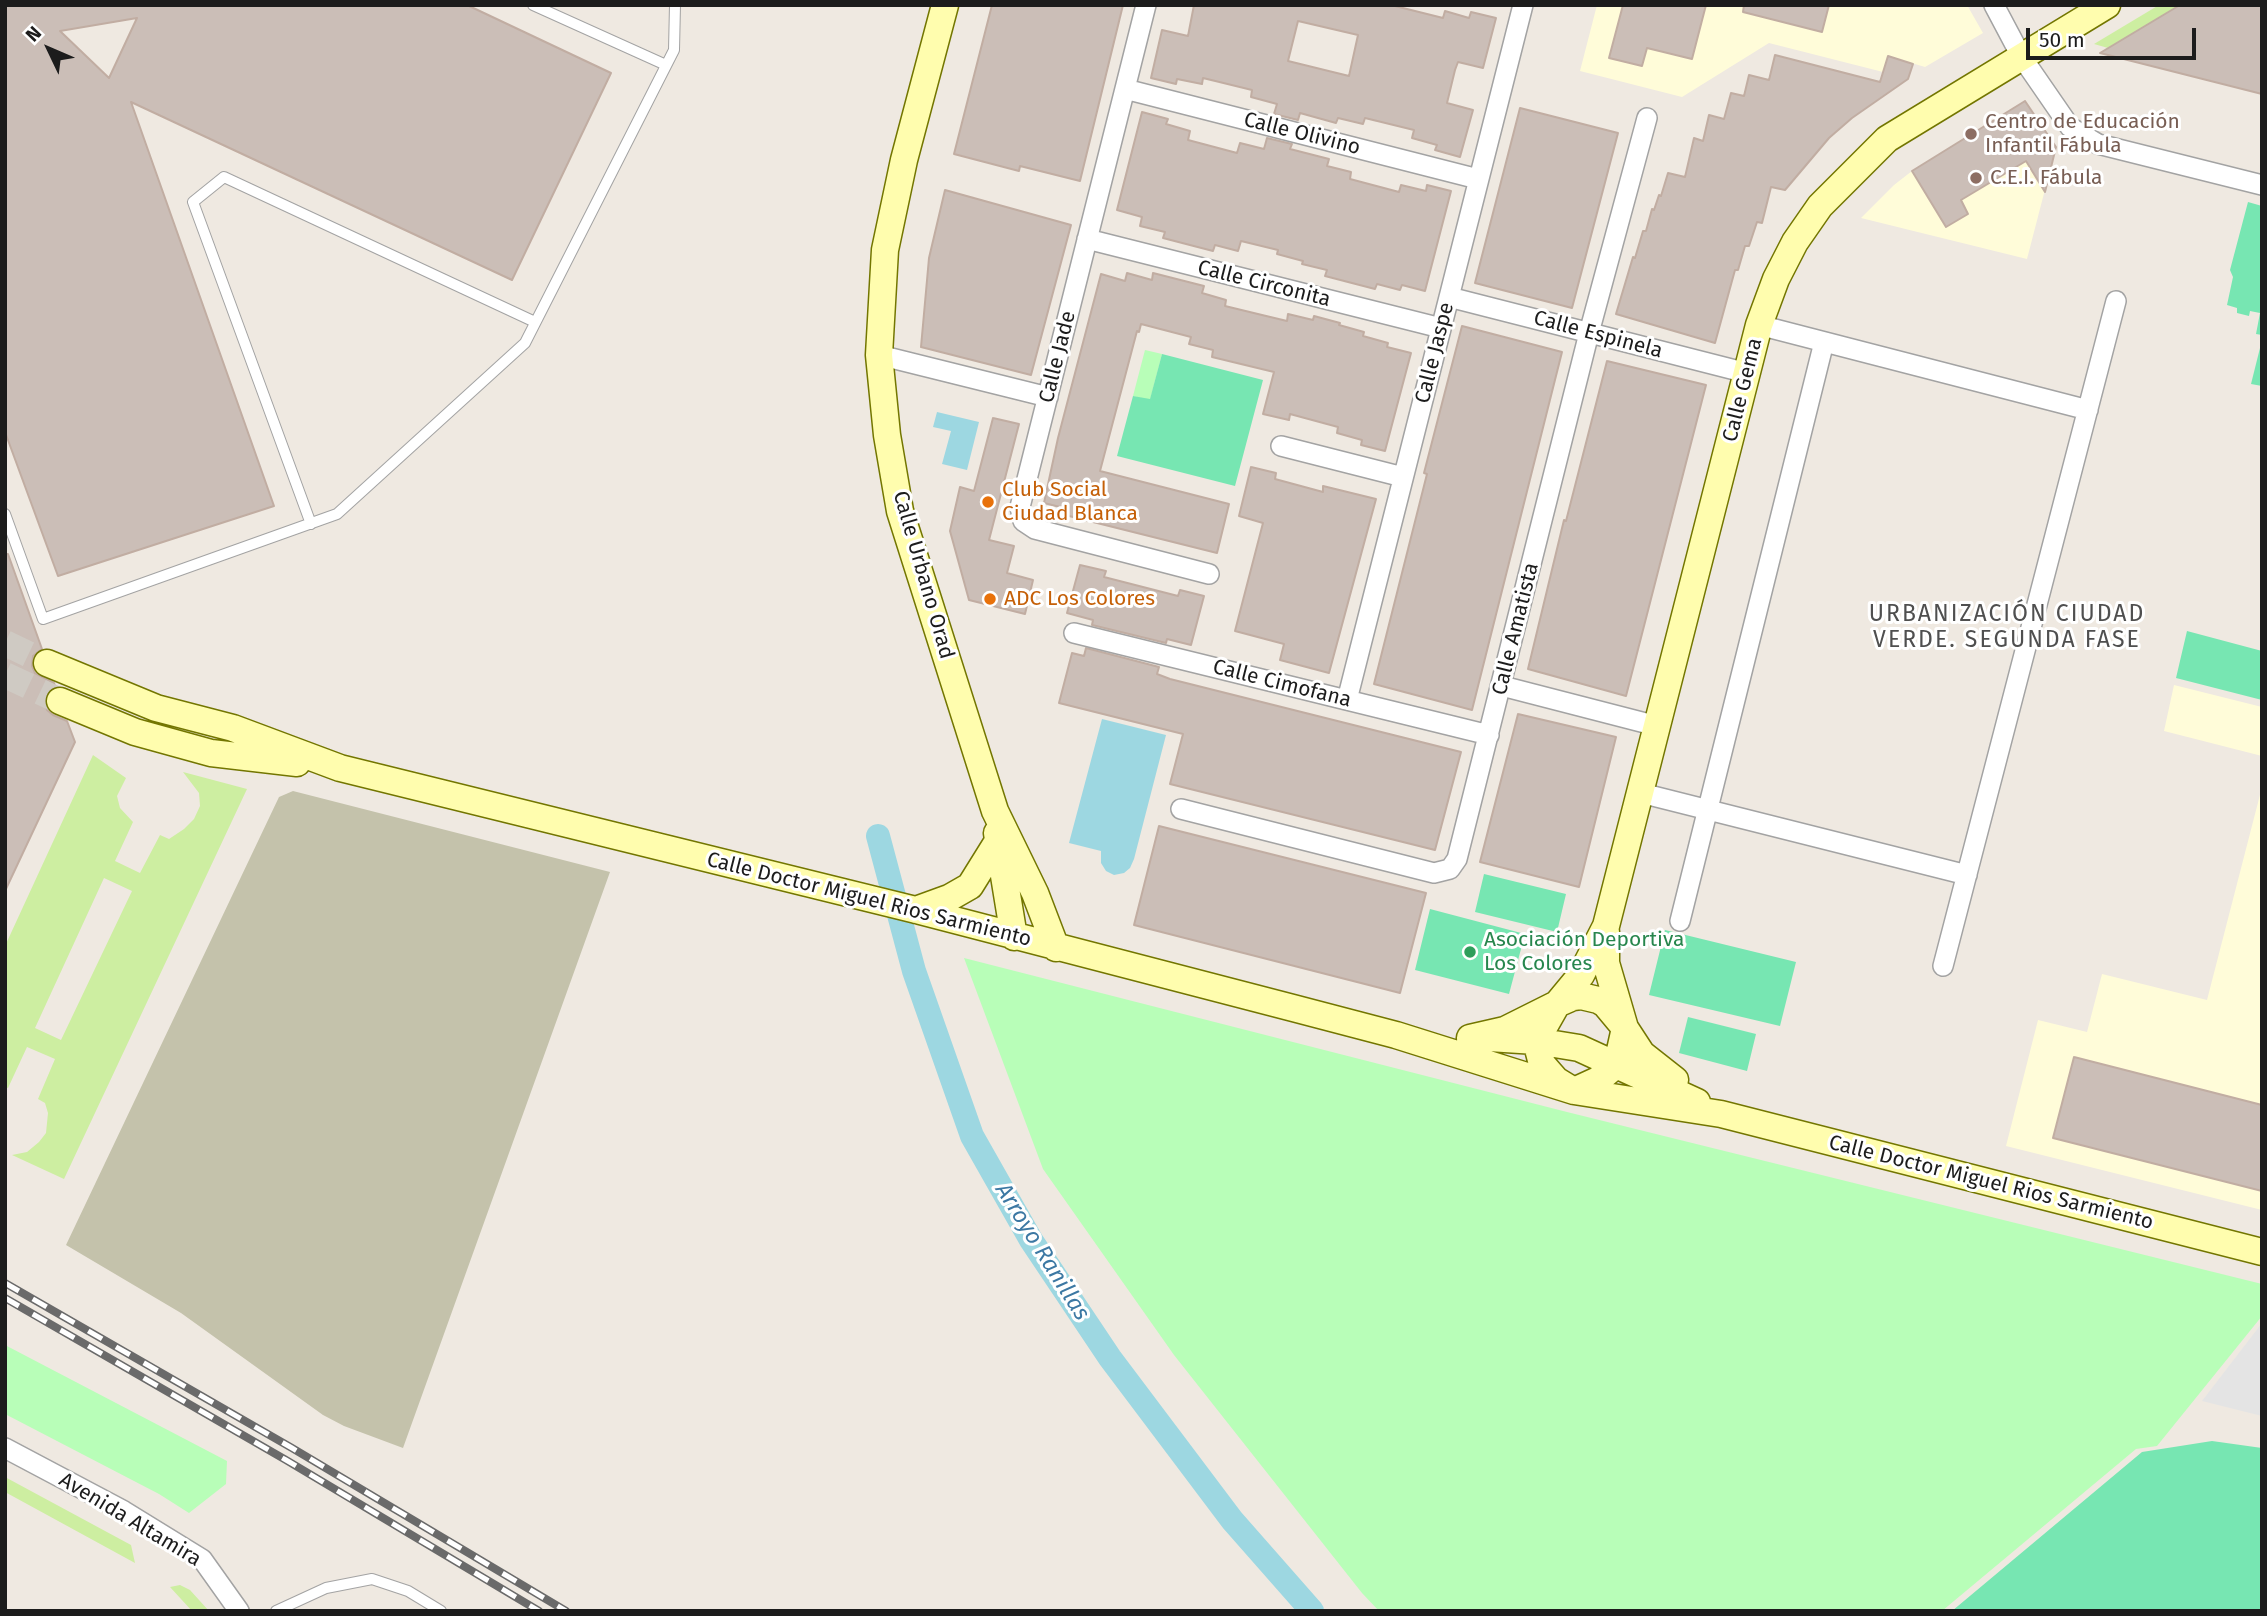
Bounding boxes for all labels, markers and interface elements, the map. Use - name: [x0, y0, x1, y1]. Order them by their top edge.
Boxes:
- north arrow: [14, 14, 84, 84]
- scale bar: [2029, 14, 2199, 58]
- text: N: [21, 22, 46, 47]
- text: 50 m: [2039, 27, 2085, 53]
- street label: Calle Olivino: [1241, 107, 1363, 161]
- place label: Centro de Educación Infantil Fábula: [1985, 109, 2180, 159]
- marker: Centro de Educación Infantil Fábula: [1963, 126, 1979, 142]
- place label: C.E.I. Fábula: [1990, 165, 2103, 191]
- marker: C.E.I. Fábula: [1968, 170, 1984, 186]
- street label: Calle Circonita: [1195, 255, 1333, 313]
- street label: Calle Jaspe: [1410, 300, 1460, 406]
- street label: Calle Espinela: [1531, 306, 1665, 364]
- street label: Calle Jade: [1034, 308, 1082, 406]
- street label: Calle Gema: [1718, 335, 1768, 445]
- place label: Club Social Ciudad Blanca: [1002, 477, 1138, 527]
- street label: Calle Urbano Orad: [887, 488, 959, 662]
- marker: Club Social Ciudad Blanca: [980, 494, 996, 510]
- street label: Calle Amatista: [1487, 560, 1545, 698]
- place label: ADC Los Colores: [1004, 586, 1155, 612]
- marker: ADC Los Colores: [982, 591, 998, 607]
- district label: URBANIZACIÓN CIUDAD VERDE. SEGUNDA FASE: [1871, 601, 2143, 655]
- street label: Calle Cimofana: [1210, 655, 1354, 713]
- street label: Calle Doctor Miguel Rios Sarmiento: [704, 847, 1034, 953]
- place label: Asociación Deportiva Los Colores: [1484, 927, 1684, 977]
- marker: Asociación Deportiva Los Colores: [1462, 944, 1478, 960]
- street label: Calle Doctor Miguel Rios Sarmiento: [1826, 1130, 2156, 1236]
- water label: Arroyo Ranillas: [989, 1178, 1095, 1326]
- street label: Avenida Altamira: [54, 1468, 206, 1572]

